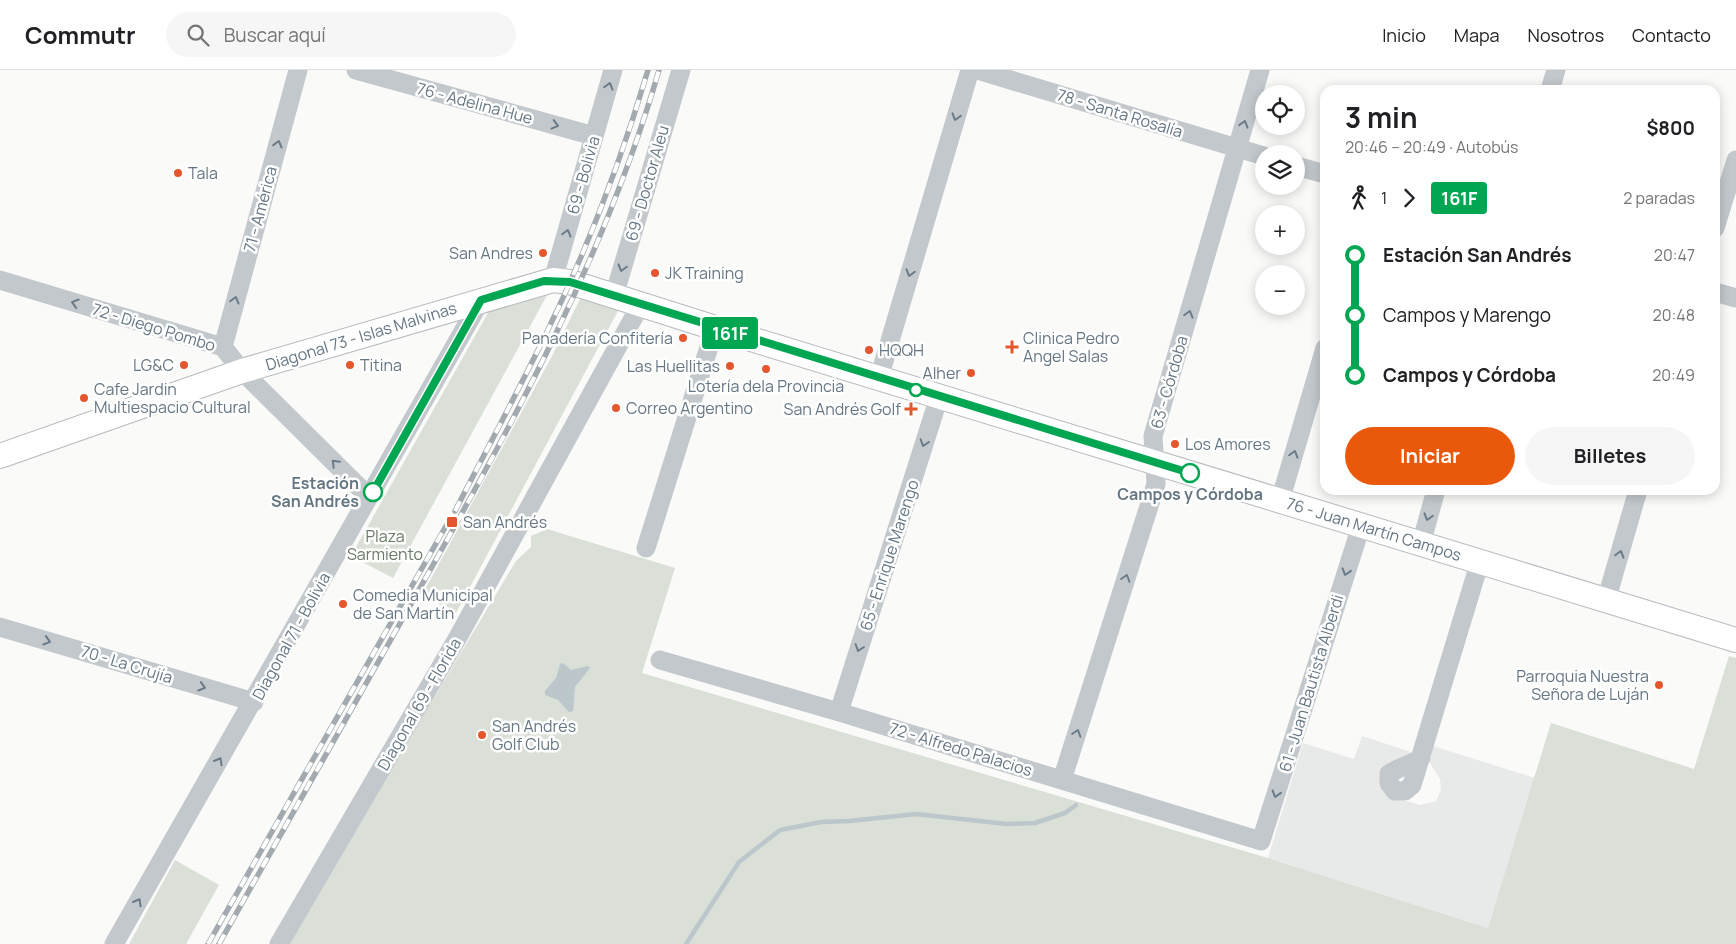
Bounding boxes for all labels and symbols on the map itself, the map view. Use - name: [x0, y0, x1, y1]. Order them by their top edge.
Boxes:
- street label: 76 - Adelina Hue: [415, 77, 535, 129]
- one-way arrow: [603, 83, 613, 91]
- street label: 78 - Santa Rosalía: [1054, 83, 1186, 143]
- one-way arrow: [952, 112, 962, 120]
- one-way arrow: [550, 119, 559, 130]
- one-way arrow: [1238, 120, 1248, 129]
- street label: 69 - Doctor Aleu: [620, 123, 674, 243]
- street label: 69 - Bolivia: [561, 133, 605, 217]
- one-way arrow: [272, 139, 283, 148]
- place label: Tala: [188, 162, 218, 184]
- street label: 71 - América: [238, 164, 282, 254]
- marker: Tala: [172, 167, 184, 179]
- one-way arrow: [561, 229, 571, 237]
- place label: San Andres: [449, 242, 533, 264]
- marker: San Andres: [537, 247, 549, 259]
- place label: JK Training: [665, 262, 744, 284]
- one-way arrow: [618, 263, 628, 271]
- marker: JK Training: [649, 267, 661, 279]
- one-way arrow: [906, 268, 916, 276]
- street label: Diagonal 73 - Islas Malvinas: [263, 296, 459, 376]
- one-way arrow: [230, 297, 240, 305]
- street label: 72 - Diego Pombo: [90, 298, 218, 356]
- one-way arrow: [72, 299, 80, 309]
- one-way arrow: [1183, 310, 1193, 318]
- line badge: 161F: [695, 317, 765, 349]
- place label: Panadería Confitería: [522, 327, 673, 349]
- place label: Clinica Pedro Angel Salas: [1023, 327, 1120, 367]
- marker: Panadería Confitería: [677, 332, 689, 344]
- street label: 63 - Córdoba: [1145, 333, 1193, 431]
- place label: HQQH: [879, 339, 924, 361]
- marker: Clinica Pedro Angel Salas: [1005, 340, 1019, 354]
- marker: HQQH: [863, 344, 875, 356]
- place label: LG&C: [133, 354, 174, 376]
- place label: Titina: [360, 354, 402, 376]
- place label: Las Huellitas: [627, 355, 720, 377]
- marker: LG&C: [178, 359, 190, 371]
- marker: Titina: [344, 359, 356, 371]
- marker: Las Huellitas: [724, 360, 736, 372]
- place label: Alher: [923, 362, 961, 384]
- marker: Lotería dela Provincia: [760, 363, 772, 375]
- marker: Alher: [965, 367, 977, 379]
- place label: Lotería dela Provincia: [688, 375, 844, 397]
- place label: Cafe Jardin Multiespacio Cultural: [94, 378, 251, 418]
- unlabelled marker: [909, 383, 923, 397]
- marker: Cafe Jardin Multiespacio Cultural: [78, 392, 90, 404]
- place label: Correo Argentino: [626, 397, 753, 419]
- place label: San Andrés Golf: [784, 398, 901, 420]
- marker: Correo Argentino: [610, 402, 622, 414]
- marker: San Andrés Golf: [905, 403, 917, 415]
- place label: Los Amores: [1185, 433, 1271, 455]
- marker: Los Amores: [1169, 438, 1181, 450]
- one-way arrow: [920, 439, 930, 447]
- one-way arrow: [1288, 451, 1298, 459]
- one-way arrow: [331, 460, 340, 469]
- marker: Campos y Córdoba: [1180, 463, 1200, 483]
- place label: Estación San Andrés: [271, 472, 359, 512]
- street label: 65 - Enrique Marengo: [854, 477, 924, 633]
- marker: Estación San Andrés: [363, 482, 383, 502]
- place label: Campos y Córdoba: [1117, 483, 1263, 505]
- street label: 76 - Juan Martín Campos: [1284, 492, 1464, 566]
- place label: San Andrés: [463, 511, 547, 533]
- one-way arrow: [1424, 512, 1434, 521]
- marker: San Andrés: [445, 515, 459, 529]
- park label: Plaza Sarmiento: [347, 525, 423, 565]
- one-way arrow: [1614, 549, 1625, 558]
- street label: Diagonal 71 - Bolivia: [247, 568, 335, 704]
- one-way arrow: [1342, 568, 1352, 576]
- one-way arrow: [1120, 575, 1130, 583]
- place label: Comedia Municipal de San Martín: [353, 584, 493, 624]
- street label: 61 - Juan Bautista Alberdi: [1274, 592, 1348, 774]
- marker: Comedia Municipal de San Martín: [337, 598, 349, 610]
- street label: Diagonal 69 - Florida: [372, 634, 466, 774]
- one-way arrow: [42, 635, 50, 645]
- street label: 70 - La Crujía: [79, 640, 175, 688]
- one-way arrow: [855, 644, 865, 652]
- place label: Parroquia Nuestra Señora de Luján: [1516, 665, 1649, 705]
- marker: Parroquia Nuestra Señora de Luján: [1653, 679, 1665, 691]
- one-way arrow: [198, 681, 206, 691]
- place label: San Andrés Golf Club: [492, 715, 576, 755]
- street label: 72 - Alfredo Palacios: [887, 717, 1035, 781]
- marker: San Andrés Golf Club: [476, 729, 488, 741]
- one-way arrow: [1072, 730, 1082, 738]
- one-way arrow: [213, 758, 223, 767]
- one-way arrow: [1272, 789, 1282, 798]
- one-way arrow: [132, 898, 142, 907]

